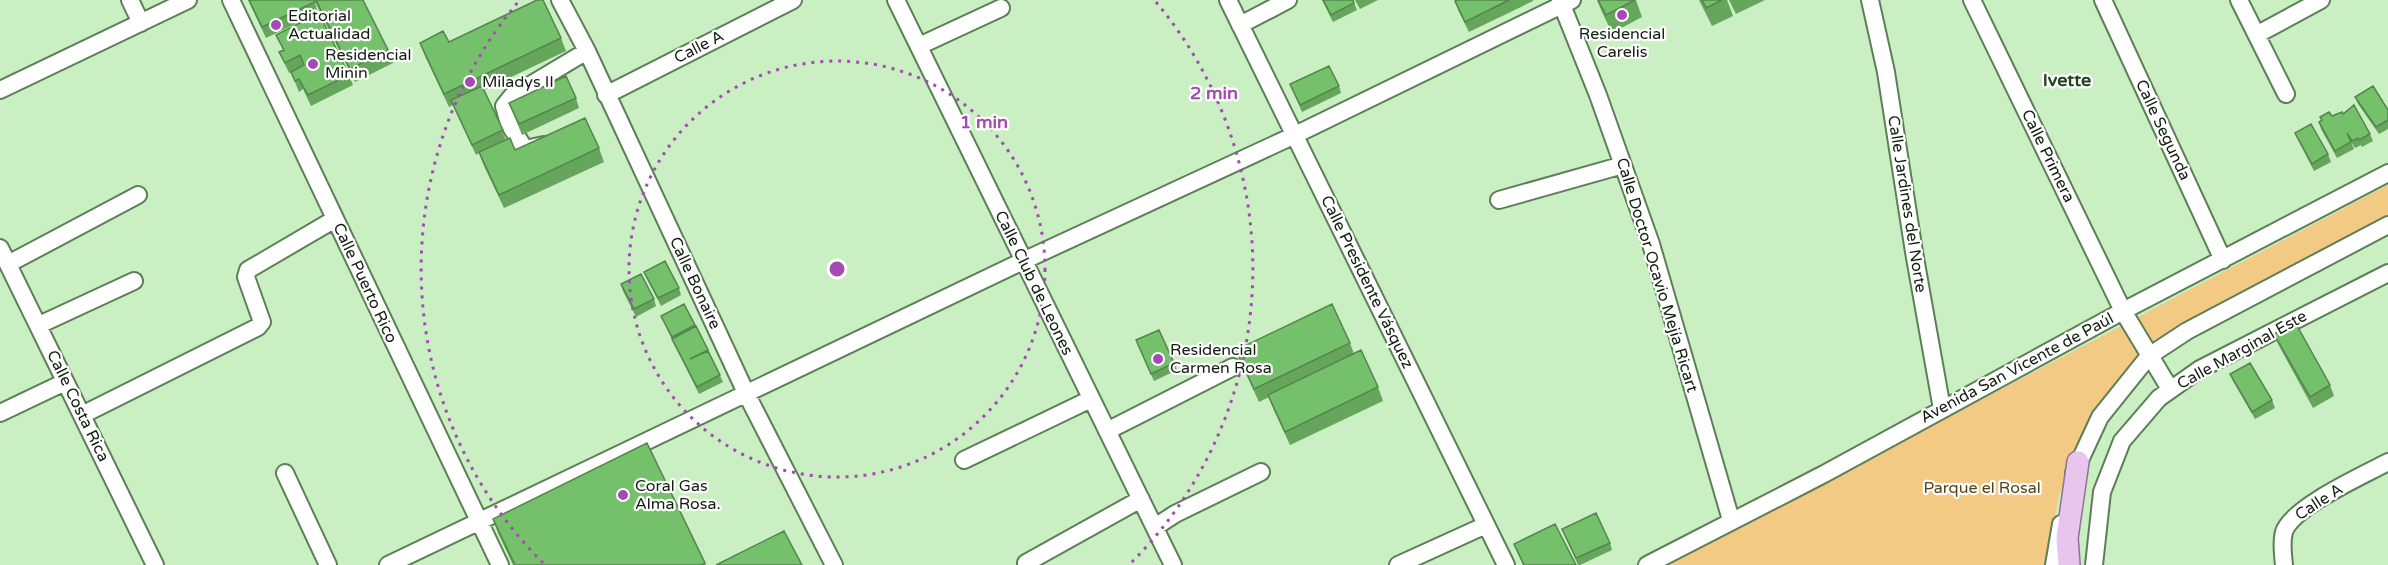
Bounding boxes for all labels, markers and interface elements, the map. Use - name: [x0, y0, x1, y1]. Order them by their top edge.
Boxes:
- place label: Editorial Actualidad: [288, 6, 370, 44]
- marker: Residencial Carelis: [1615, 8, 1629, 22]
- marker: Editorial Actualidad: [269, 18, 283, 32]
- place label: Residencial Carelis: [1579, 24, 1665, 62]
- street label: Calle A: [671, 26, 727, 68]
- place label: Residencial Minin: [325, 45, 412, 83]
- marker: Residencial Minin: [306, 57, 320, 71]
- district label: Ivette: [2043, 69, 2091, 91]
- place label: Miladys II: [482, 72, 554, 92]
- marker: Miladys II: [463, 75, 477, 89]
- street label: Calle Segunda: [2131, 76, 2195, 184]
- text: 2 min: [1190, 82, 1238, 104]
- street label: Calle Primera: [2017, 106, 2079, 206]
- text: 1 min: [960, 111, 1008, 133]
- street label: Calle Jardines del Norte: [1883, 114, 1931, 294]
- street label: Calle Doctor Ocavio Mejía Ricart: [1612, 155, 1702, 395]
- street label: Calle Presidente Vásquez: [1316, 192, 1418, 372]
- street label: Calle Club de Leones: [990, 208, 1078, 358]
- street label: Calle Puerto Rico: [328, 220, 402, 346]
- street label: Calle Bonaire: [665, 234, 725, 332]
- centre of rings: [827, 259, 847, 279]
- street label: Calle Marginal Este: [2174, 306, 2310, 394]
- street label: Avenida San Vicente de Paúl: [1917, 308, 2117, 428]
- place label: Residencial Carmen Rosa: [1170, 340, 1272, 378]
- street label: Calle Costa Rica: [42, 347, 114, 465]
- marker: Residencial Carmen Rosa: [1151, 352, 1165, 366]
- place label: Coral Gas Alma Rosa.: [635, 476, 721, 514]
- park label: Parque el Rosal: [1923, 478, 2041, 498]
- street label: Calle A: [2291, 479, 2347, 525]
- marker: Coral Gas Alma Rosa.: [616, 488, 630, 502]

